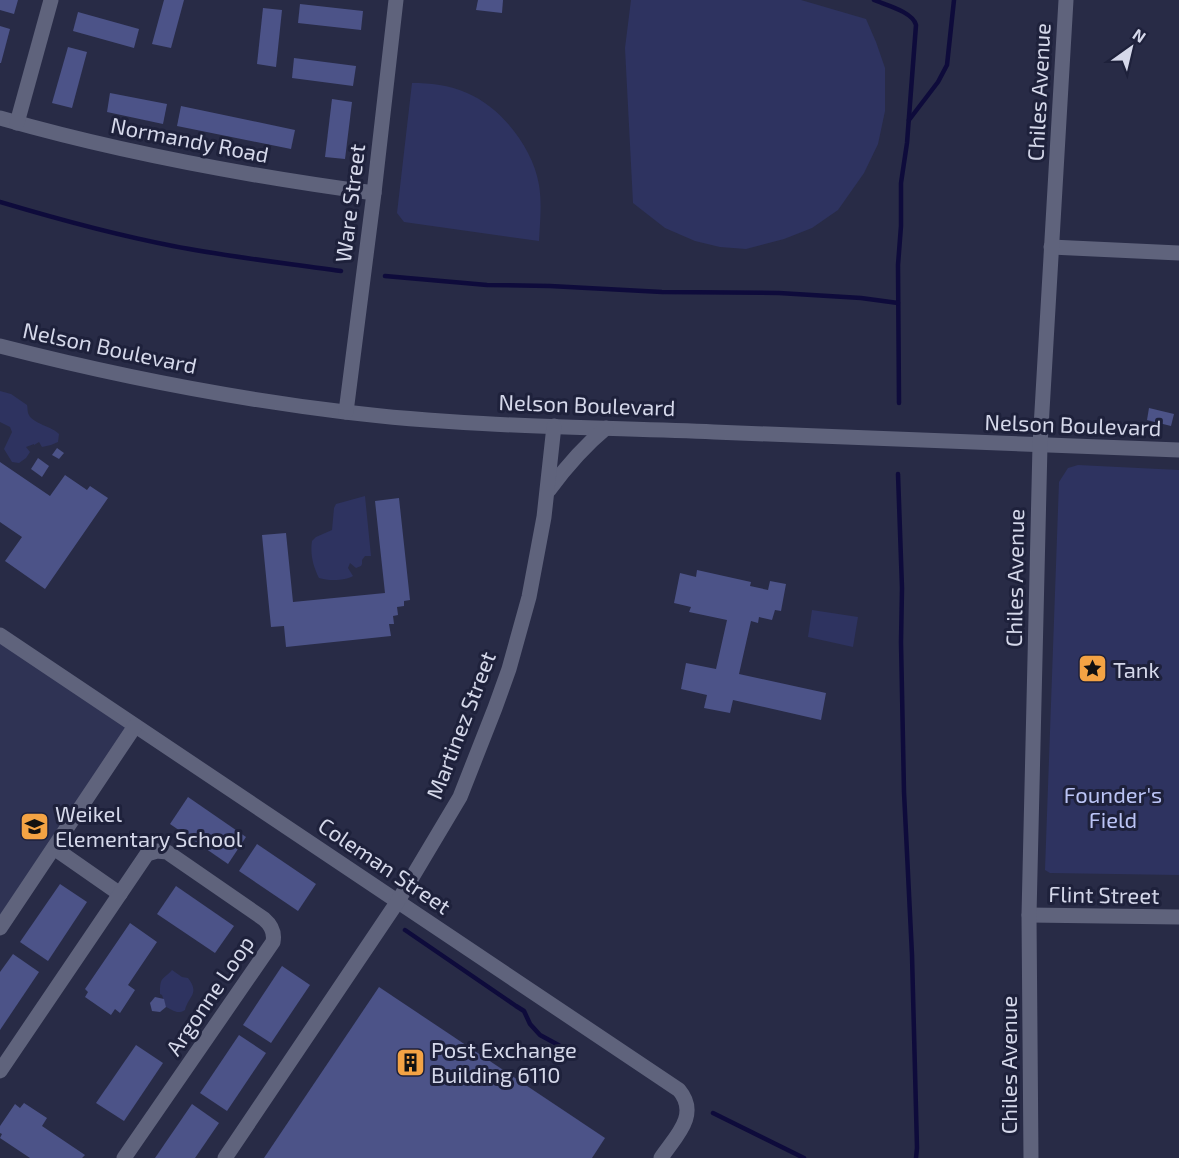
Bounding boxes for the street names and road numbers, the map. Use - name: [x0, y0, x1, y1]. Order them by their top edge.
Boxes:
- street label: Chiles Avenue: [1021, 22, 1055, 162]
- street label: Normandy Road: [109, 111, 271, 167]
- street label: Ware Street: [329, 142, 369, 264]
- street label: Nelson Boulevard: [21, 316, 199, 378]
- street label: Nelson Boulevard: [498, 388, 676, 420]
- street label: Nelson Boulevard: [984, 408, 1162, 440]
- street label: Chiles Avenue: [1000, 509, 1028, 647]
- street label: Martinez Street: [420, 648, 500, 802]
- street label: Coleman Street: [314, 811, 456, 919]
- street label: Flint Street: [1048, 880, 1160, 908]
- street label: Argonne Loop: [160, 930, 258, 1060]
- street label: Chiles Avenue: [995, 996, 1021, 1134]

